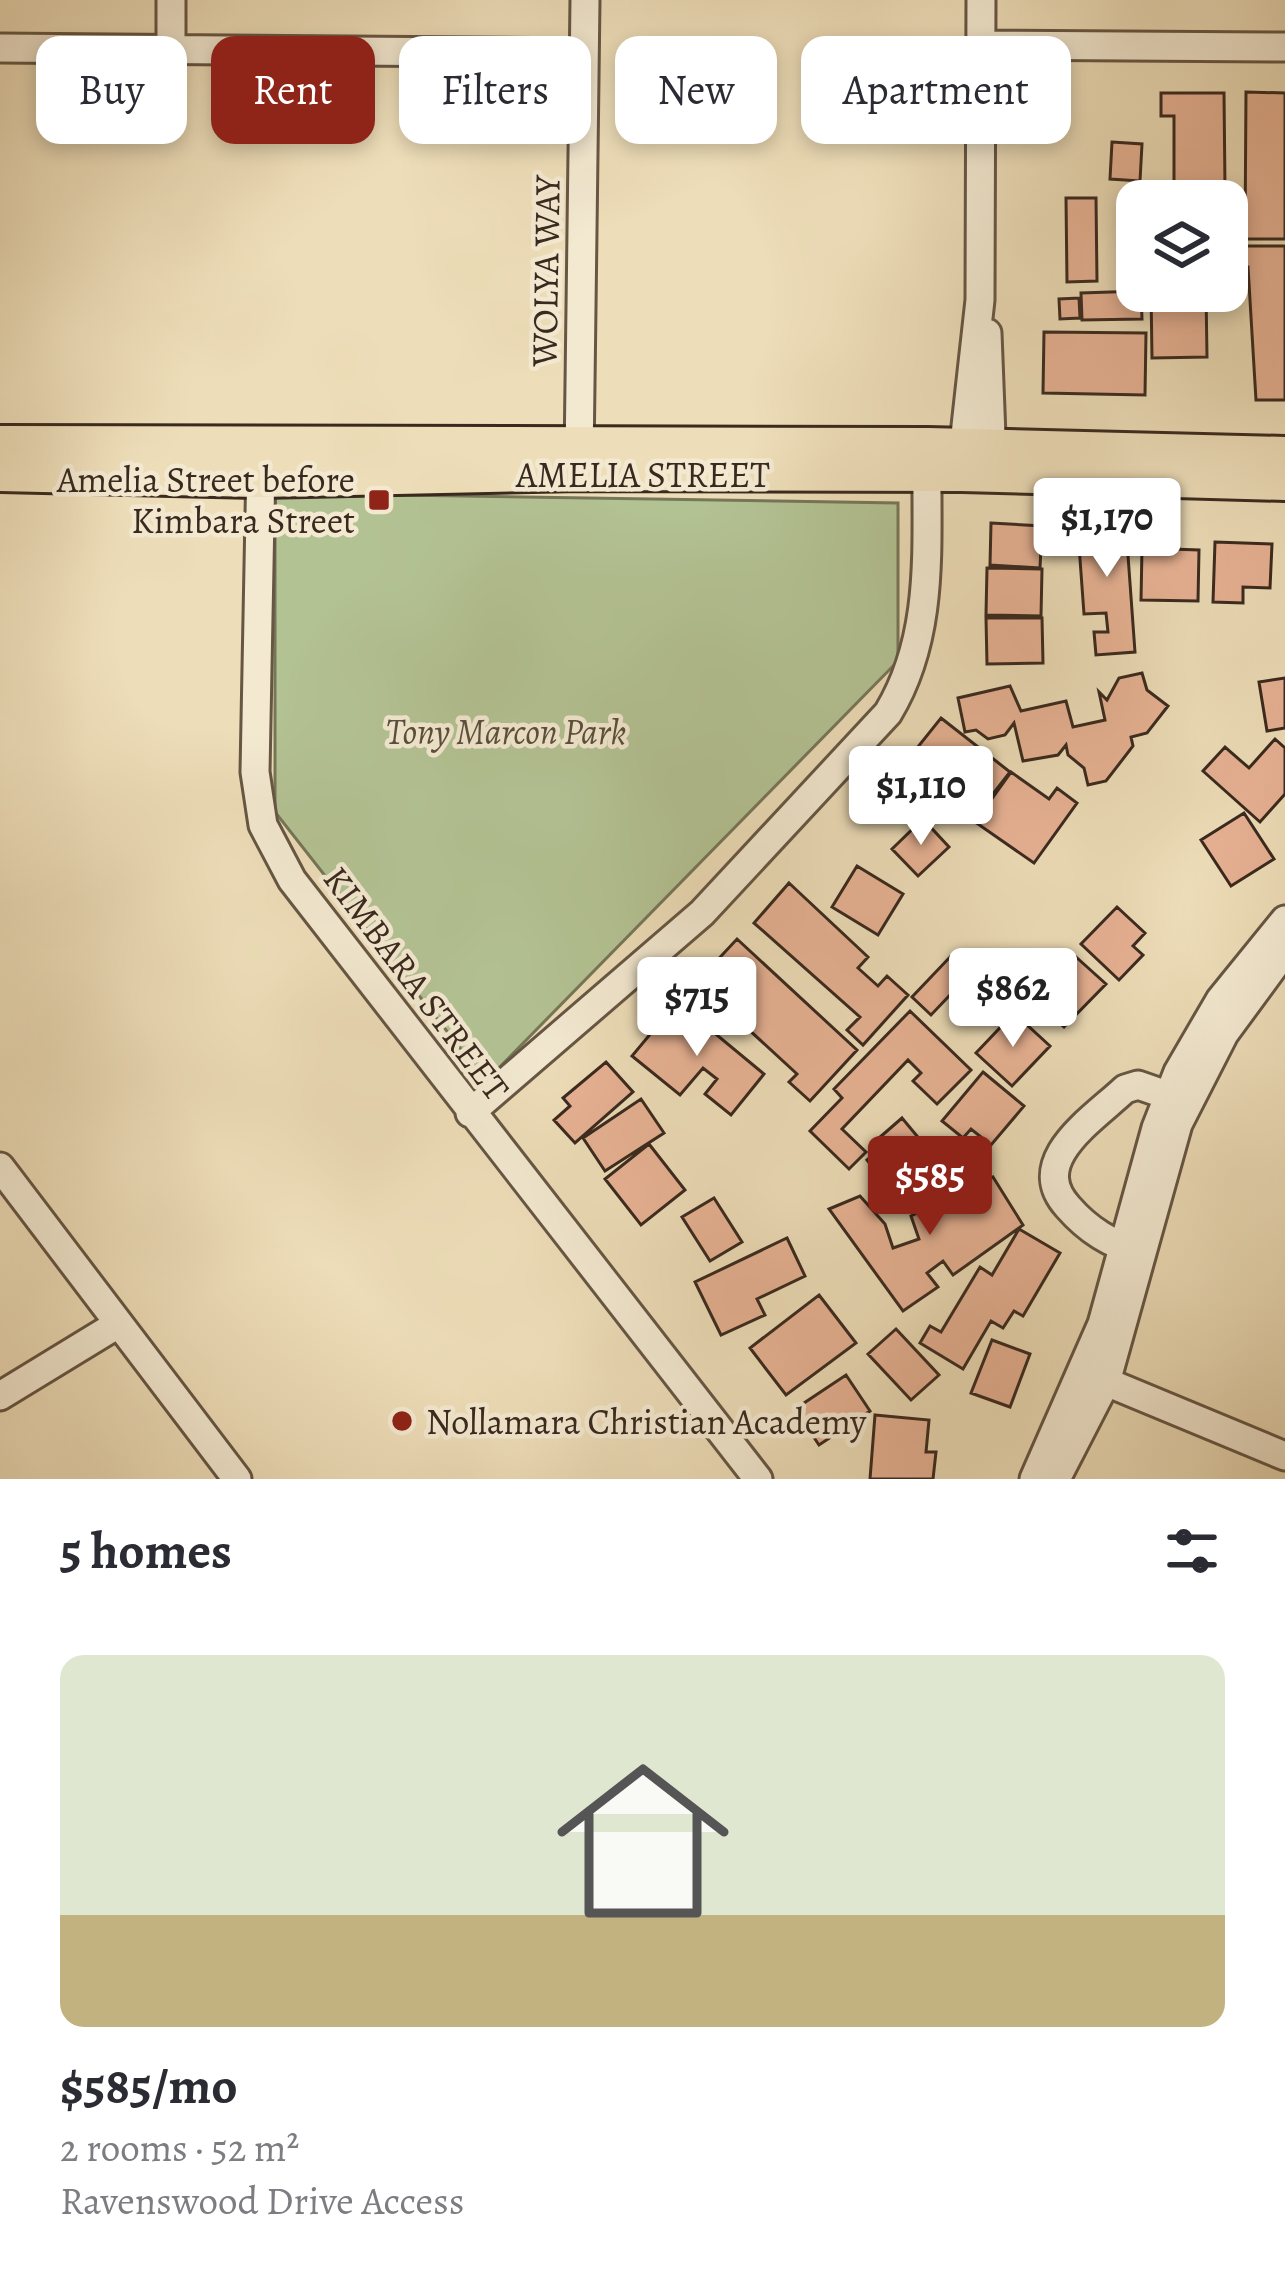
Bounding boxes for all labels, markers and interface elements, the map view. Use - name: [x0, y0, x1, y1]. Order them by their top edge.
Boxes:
- chip: Buy: [36, 36, 187, 144]
- chip: Rent: [211, 36, 375, 144]
- chip: Filters: [399, 36, 591, 144]
- chip: New: [615, 36, 777, 144]
- chip: Apartment: [801, 36, 1071, 144]
- street label: WOLYA WAY: [519, 173, 572, 368]
- map controls: [1116, 180, 1248, 312]
- button: layers: [1116, 180, 1248, 312]
- street label: AMELIA STREET: [515, 450, 770, 499]
- place label: Amelia Street before Kimbara Street: [56, 455, 355, 545]
- pin: $1,170: [1009, 478, 1205, 580]
- marker: Amelia Street before Kimbara Street: [366, 487, 392, 513]
- text: $1,170: [1061, 490, 1153, 543]
- park label: Tony Marcon Park: [386, 707, 626, 756]
- pin: $1,110: [823, 746, 1019, 848]
- text: $1,110: [876, 758, 966, 811]
- street label: KIMBARA STREET: [312, 856, 521, 1111]
- pin: $862: [942, 948, 1084, 1050]
- pin: $715: [626, 957, 768, 1059]
- text: $862: [976, 960, 1050, 1013]
- text: $715: [664, 969, 730, 1022]
- pin: $585: [859, 1136, 1001, 1238]
- text: $585: [895, 1148, 965, 1201]
- place label: Nollamara Christian Academy: [426, 1397, 867, 1446]
- marker: Nollamara Christian Academy: [389, 1408, 415, 1434]
- text: 5 homes: [60, 1516, 232, 1586]
- icon: filters: [1159, 1518, 1225, 1584]
- icon: home: [535, 1733, 751, 1949]
- text: $585/mo: [60, 2051, 238, 2121]
- text: 2 rooms · 52 m²: [60, 2121, 299, 2174]
- text: Ravenswood Drive Access: [60, 2174, 464, 2227]

